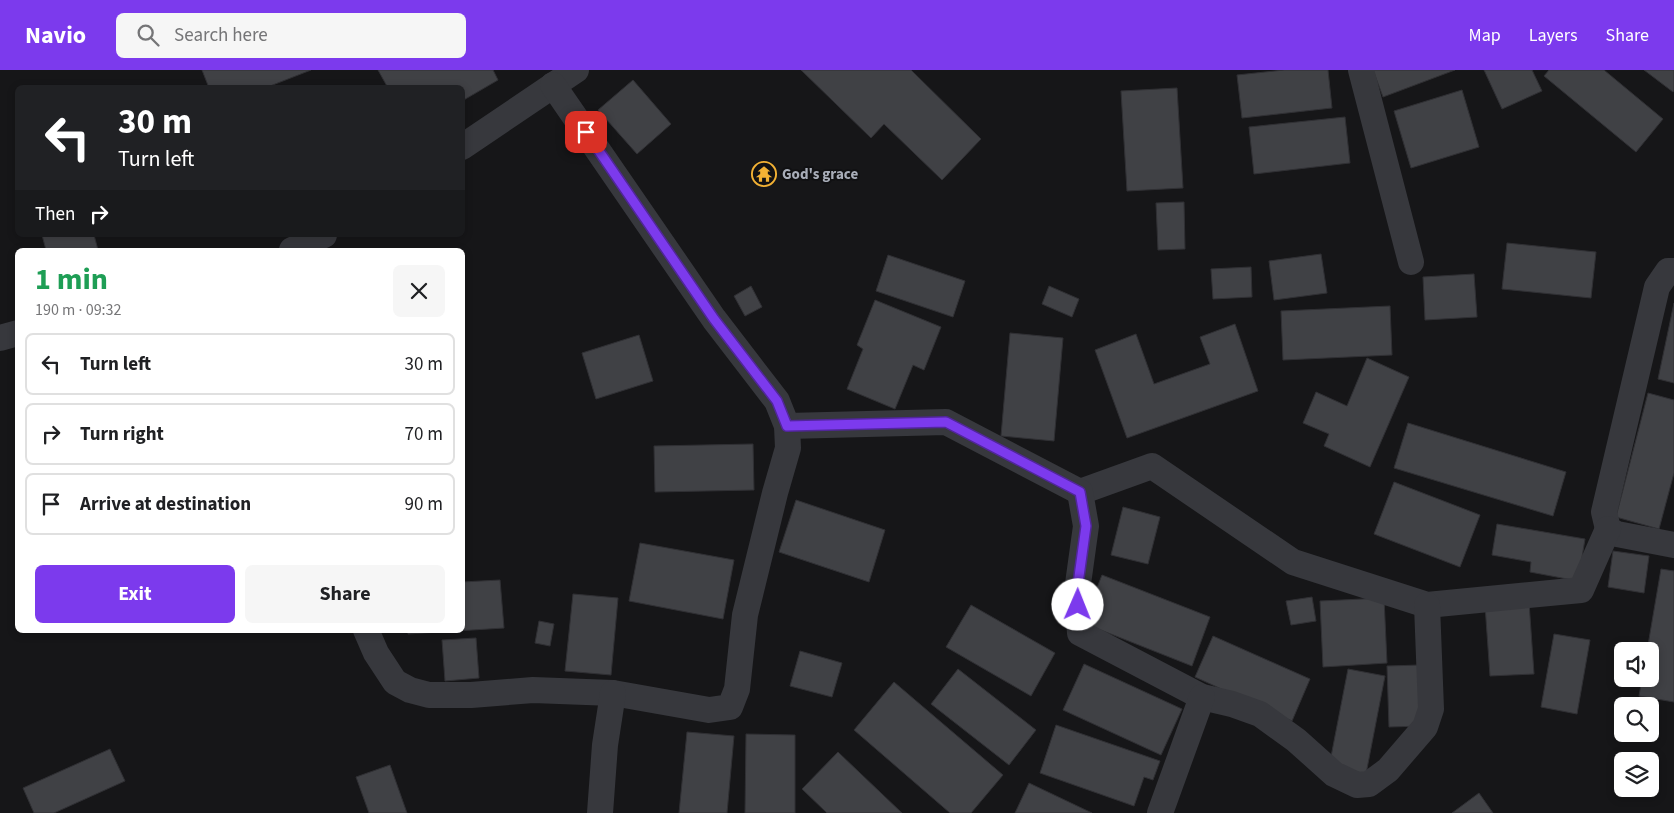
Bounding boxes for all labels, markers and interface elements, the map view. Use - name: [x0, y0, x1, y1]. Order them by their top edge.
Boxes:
- search box: [116, 13, 466, 58]
- text: Navio: [25, 18, 86, 53]
- icon: search: [134, 21, 162, 49]
- text: Search here: [174, 22, 268, 49]
- text: Map: [1469, 23, 1501, 48]
- text: Layers: [1529, 23, 1578, 48]
- text: Share: [1606, 23, 1649, 48]
- text: 30 m: [118, 97, 192, 147]
- icon: left: [35, 105, 100, 170]
- pin: [565, 111, 607, 153]
- icon: arrive: [572, 118, 600, 146]
- text: Turn left: [118, 143, 194, 175]
- temple icon: God's grace: [751, 161, 777, 187]
- place label: God's grace: [782, 164, 858, 185]
- icon: right: [85, 200, 113, 228]
- text: Then: [35, 201, 75, 228]
- text: 1 min: [35, 258, 108, 301]
- button: close: [393, 265, 445, 317]
- text: 190 m · 09:32: [35, 299, 122, 321]
- icon: left: [37, 350, 65, 378]
- text: Turn left: [80, 351, 151, 378]
- text: 30 m: [405, 351, 443, 378]
- icon: right: [37, 420, 65, 448]
- text: Turn right: [80, 421, 164, 448]
- text: 70 m: [405, 421, 443, 448]
- icon: arrive: [37, 490, 65, 518]
- text: Arrive at destination: [80, 491, 251, 518]
- text: 90 m: [405, 491, 443, 518]
- button: Exit: [35, 565, 235, 623]
- button: Share: [245, 565, 445, 623]
- position arrow: [1051, 578, 1103, 630]
- map controls: [1614, 642, 1659, 797]
- button: sound: [1614, 642, 1659, 687]
- button: search: [1614, 697, 1659, 742]
- button: layers: [1614, 752, 1659, 797]

